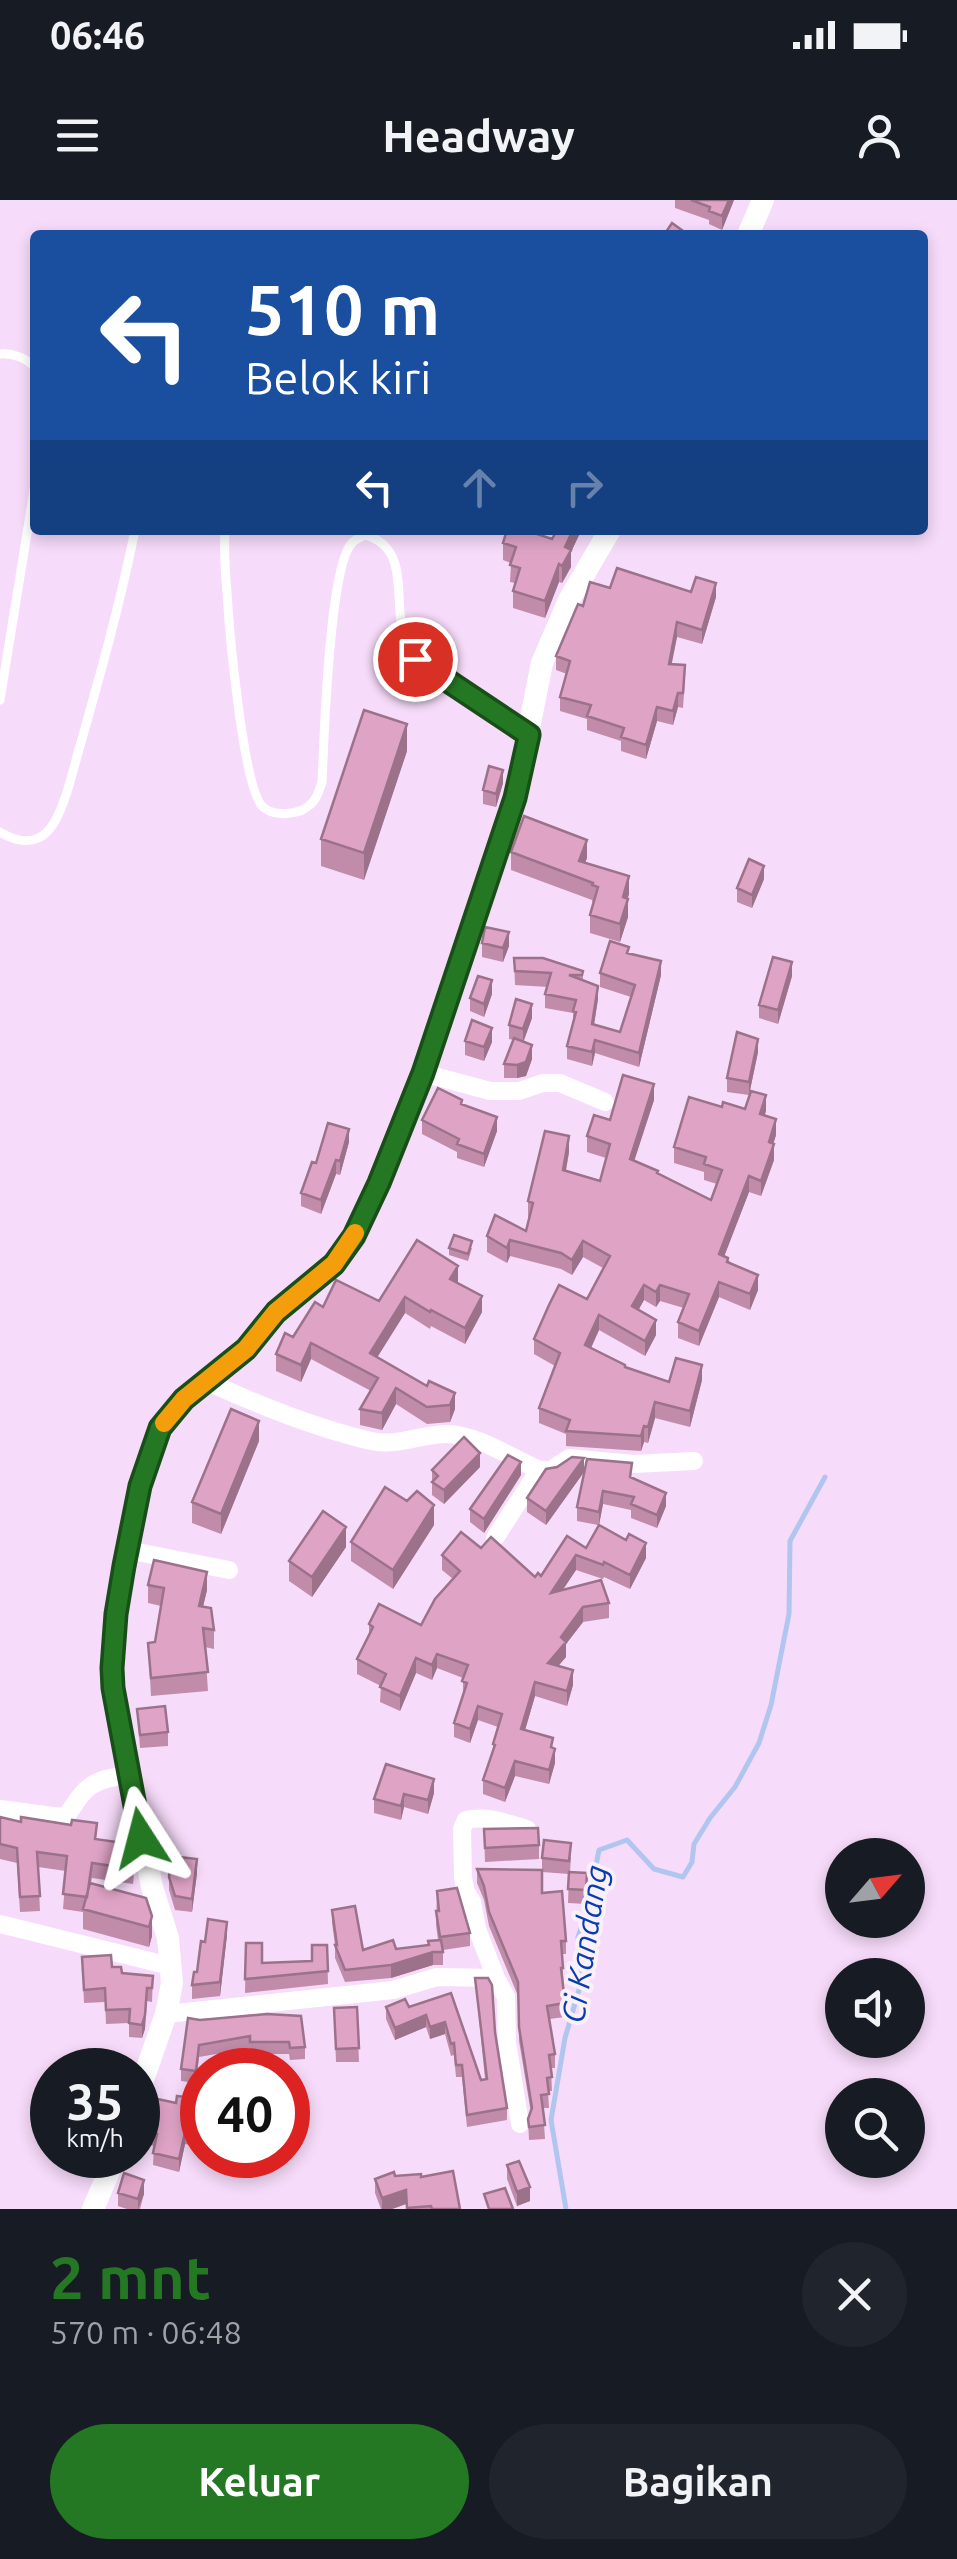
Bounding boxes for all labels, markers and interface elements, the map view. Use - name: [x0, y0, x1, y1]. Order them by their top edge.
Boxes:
- text: 06:46: [50, 14, 145, 56]
- icon: menu: [50, 108, 105, 163]
- icon: person: [852, 108, 907, 163]
- text: Headway: [382, 110, 575, 161]
- icon: left: [80, 270, 210, 400]
- text: 510 m: [245, 270, 440, 348]
- text: Belok kiri: [245, 352, 431, 403]
- icon: left: [347, 460, 402, 515]
- icon: ahead: [452, 460, 507, 515]
- icon: right: [557, 460, 612, 515]
- pin: [373, 617, 458, 702]
- icon: arrive: [388, 632, 443, 687]
- position arrow: [89, 1786, 193, 1890]
- north arrow: [825, 1838, 925, 1938]
- map controls: [825, 1838, 925, 2178]
- water label: Ci Kandang: [554, 1862, 614, 2026]
- button: sound: [825, 1958, 925, 2058]
- speed limit sign: 40: [180, 2048, 310, 2178]
- text: 35: [67, 2073, 123, 2129]
- button: search: [825, 2078, 925, 2178]
- text: km/h: [66, 2124, 124, 2152]
- button: close: [802, 2242, 907, 2347]
- text: 2 mnt: [50, 2243, 211, 2310]
- text: 570 m · 06:48: [50, 2314, 242, 2350]
- button: Keluar: [50, 2424, 469, 2539]
- button: Bagikan: [489, 2424, 907, 2539]

